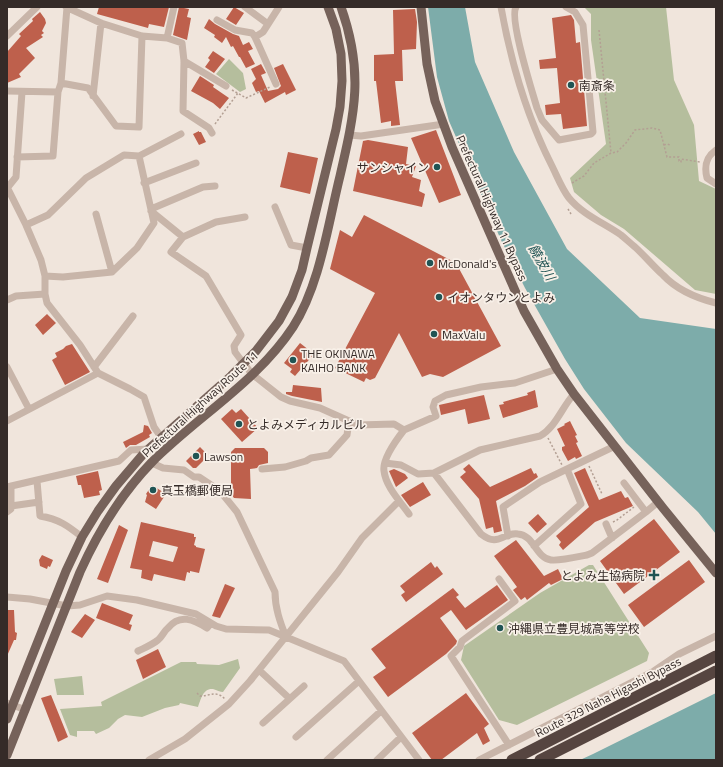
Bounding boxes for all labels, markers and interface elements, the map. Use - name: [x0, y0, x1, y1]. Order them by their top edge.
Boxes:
- place label: 南斎条: [579, 76, 615, 95]
- marker: 南斎条: [566, 80, 576, 90]
- street label: Prefectural Highway 11 Bypass: [451, 132, 533, 284]
- place label: サンシャイン: [357, 158, 429, 177]
- marker: サンシャイン: [432, 162, 442, 172]
- water label: 饒波川: [524, 240, 561, 286]
- place label: McDonald's: [438, 254, 497, 273]
- marker: McDonald's: [425, 258, 435, 268]
- place label: イオンタウンとよみ: [447, 288, 555, 307]
- marker: イオンタウンとよみ: [434, 292, 444, 302]
- place label: MaxValu: [442, 325, 485, 344]
- marker: MaxValu: [429, 329, 439, 339]
- place label: THE OKINAWA KAIHO BANK: [301, 344, 375, 377]
- street label: Prefectural Highway Route 11: [137, 346, 263, 462]
- marker: THE OKINAWA KAIHO BANK: [288, 355, 298, 365]
- place label: とよみメディカルビル: [247, 415, 366, 434]
- marker: とよみメディカルビル: [234, 419, 244, 429]
- place label: Lawson: [204, 447, 243, 466]
- marker: Lawson: [191, 451, 201, 461]
- place label: 真玉橋郵便局: [161, 481, 233, 500]
- marker: 真玉橋郵便局: [148, 485, 158, 495]
- place label: とよみ生協病院: [561, 566, 645, 585]
- marker: とよみ生協病院: [648, 569, 660, 581]
- place label: 沖縄県立豊見城高等学校: [508, 619, 640, 638]
- marker: 沖縄県立豊見城高等学校: [495, 623, 505, 633]
- street label: Route 329 Naha Higashi Bypass: [532, 652, 685, 742]

